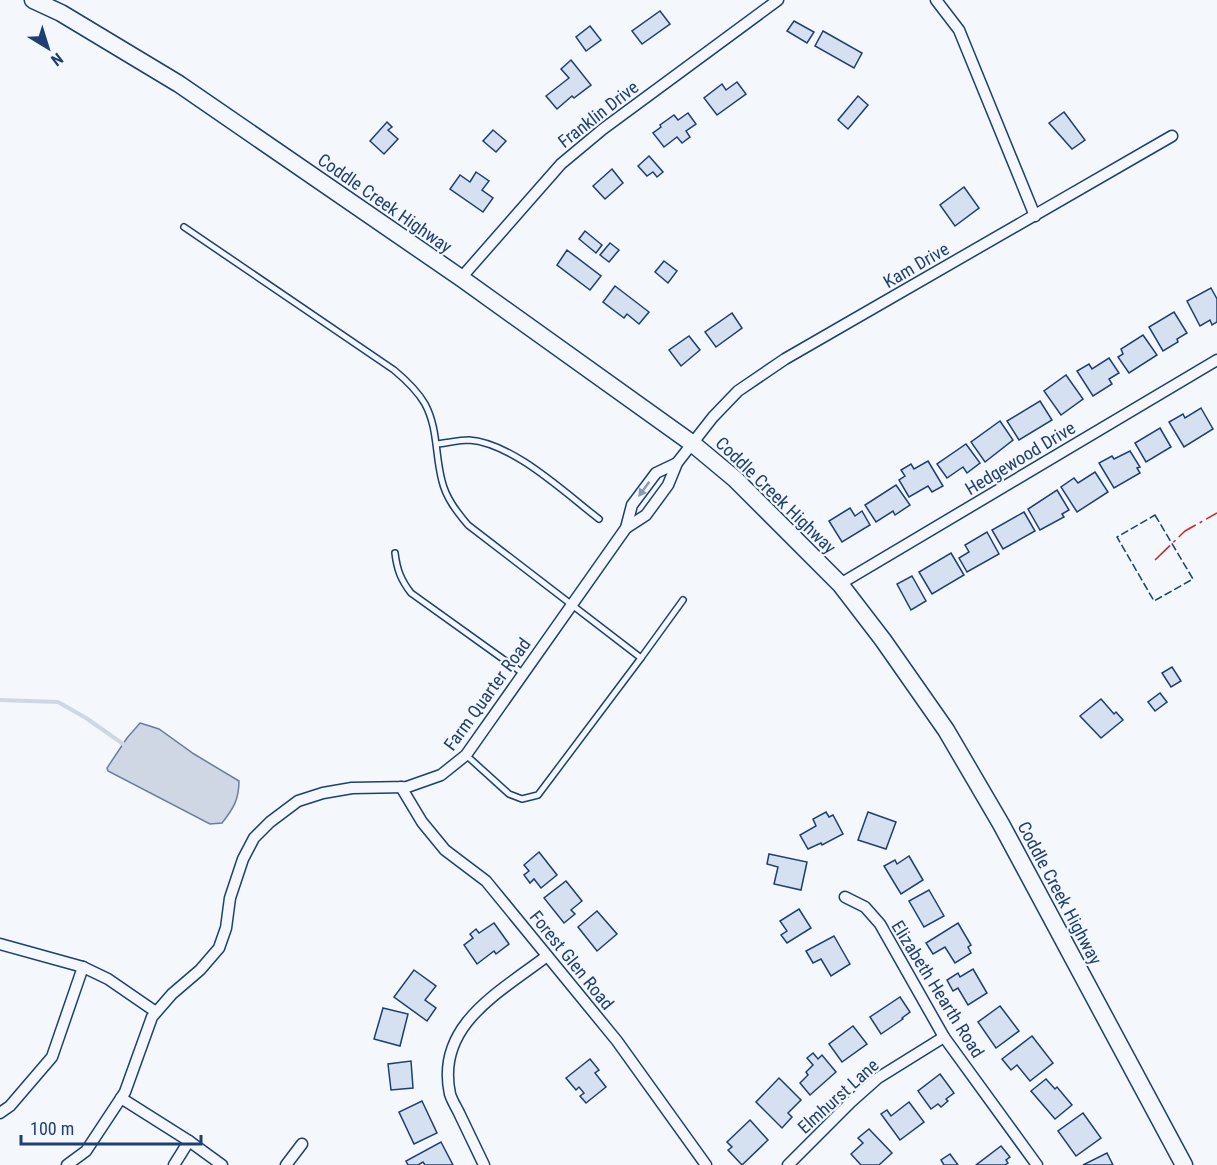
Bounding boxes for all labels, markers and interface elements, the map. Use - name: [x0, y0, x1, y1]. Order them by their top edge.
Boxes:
- north arrow: [18, 18, 78, 78]
- text: N: [47, 49, 67, 70]
- street label: Franklin Drive: [554, 76, 642, 152]
- street label: Coddle Creek Highway: [314, 149, 457, 257]
- street label: Kam Drive: [880, 238, 952, 292]
- street label: Hedgewood Drive: [961, 417, 1079, 499]
- street label: Coddle Creek Highway: [712, 432, 841, 558]
- one-way arrow: [638, 481, 650, 497]
- street label: Farm Quarter Road: [439, 634, 535, 754]
- street label: Coddle Creek Highway: [1013, 818, 1107, 969]
- street label: Forest Glen Road: [526, 906, 618, 1014]
- street label: Elizabeth Hearth Road: [887, 917, 989, 1061]
- street label: Elmhurst Lane: [793, 1054, 883, 1138]
- scale bar: [21, 1108, 201, 1146]
- text: 100 m: [30, 1118, 74, 1139]

